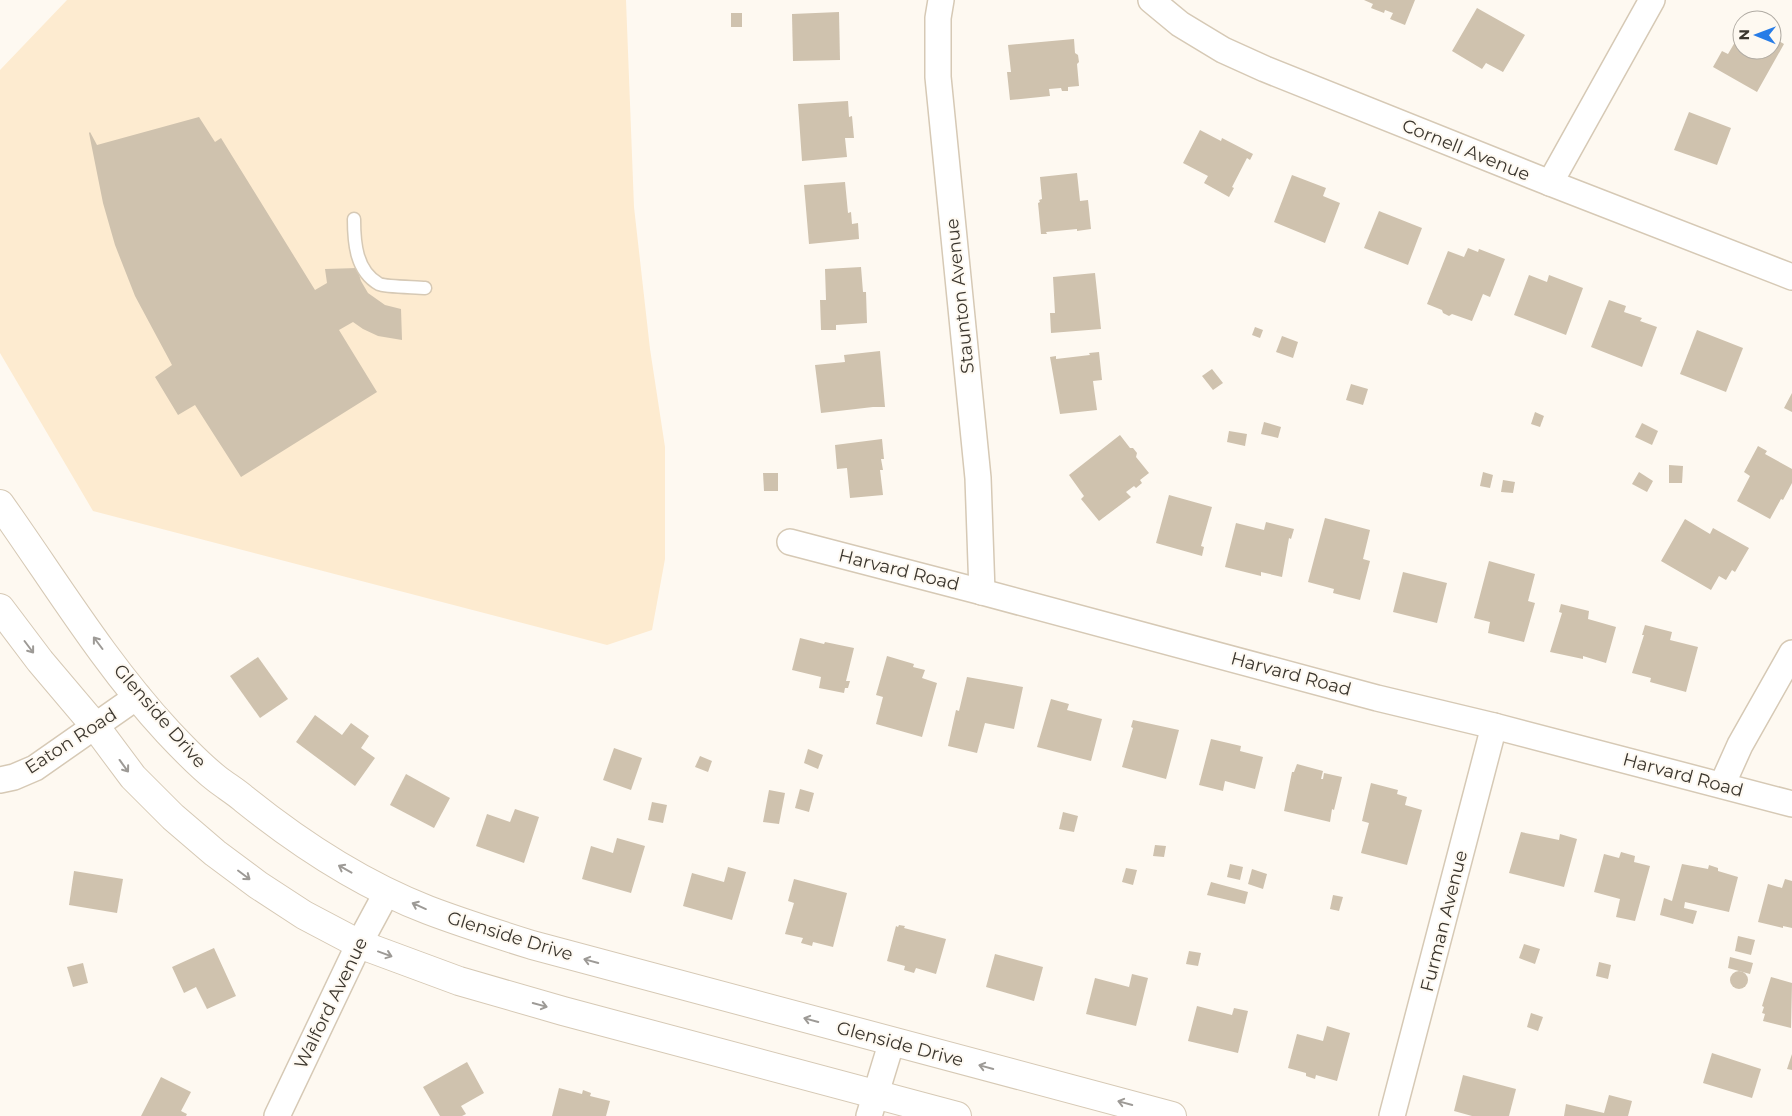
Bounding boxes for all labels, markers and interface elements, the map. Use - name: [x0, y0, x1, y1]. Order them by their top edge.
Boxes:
- north arrow: [1732, 10, 1782, 60]
- text: N: [1735, 29, 1753, 41]
- street label: Cornell Avenue: [1399, 114, 1533, 186]
- street label: Staunton Avenue: [941, 217, 979, 375]
- street label: Harvard Road: [836, 544, 962, 596]
- one-way arrow: [92, 637, 103, 650]
- one-way arrow: [24, 640, 34, 654]
- street label: Harvard Road: [1228, 647, 1354, 701]
- street label: Glenside Drive: [109, 660, 211, 772]
- street label: Eaton Road: [21, 703, 121, 779]
- street label: Harvard Road: [1620, 748, 1746, 802]
- one-way arrow: [119, 759, 130, 772]
- street label: Furman Avenue: [1416, 848, 1472, 994]
- one-way arrow: [338, 863, 352, 873]
- one-way arrow: [237, 869, 250, 880]
- one-way arrow: [412, 901, 427, 911]
- street label: Glenside Drive: [444, 906, 576, 966]
- street label: Walford Avenue: [290, 934, 372, 1072]
- one-way arrow: [377, 950, 393, 959]
- one-way arrow: [583, 956, 599, 965]
- one-way arrow: [531, 1000, 547, 1010]
- one-way arrow: [803, 1014, 819, 1024]
- street label: Glenside Drive: [834, 1017, 966, 1072]
- one-way arrow: [978, 1061, 994, 1071]
- one-way arrow: [1117, 1098, 1133, 1108]

